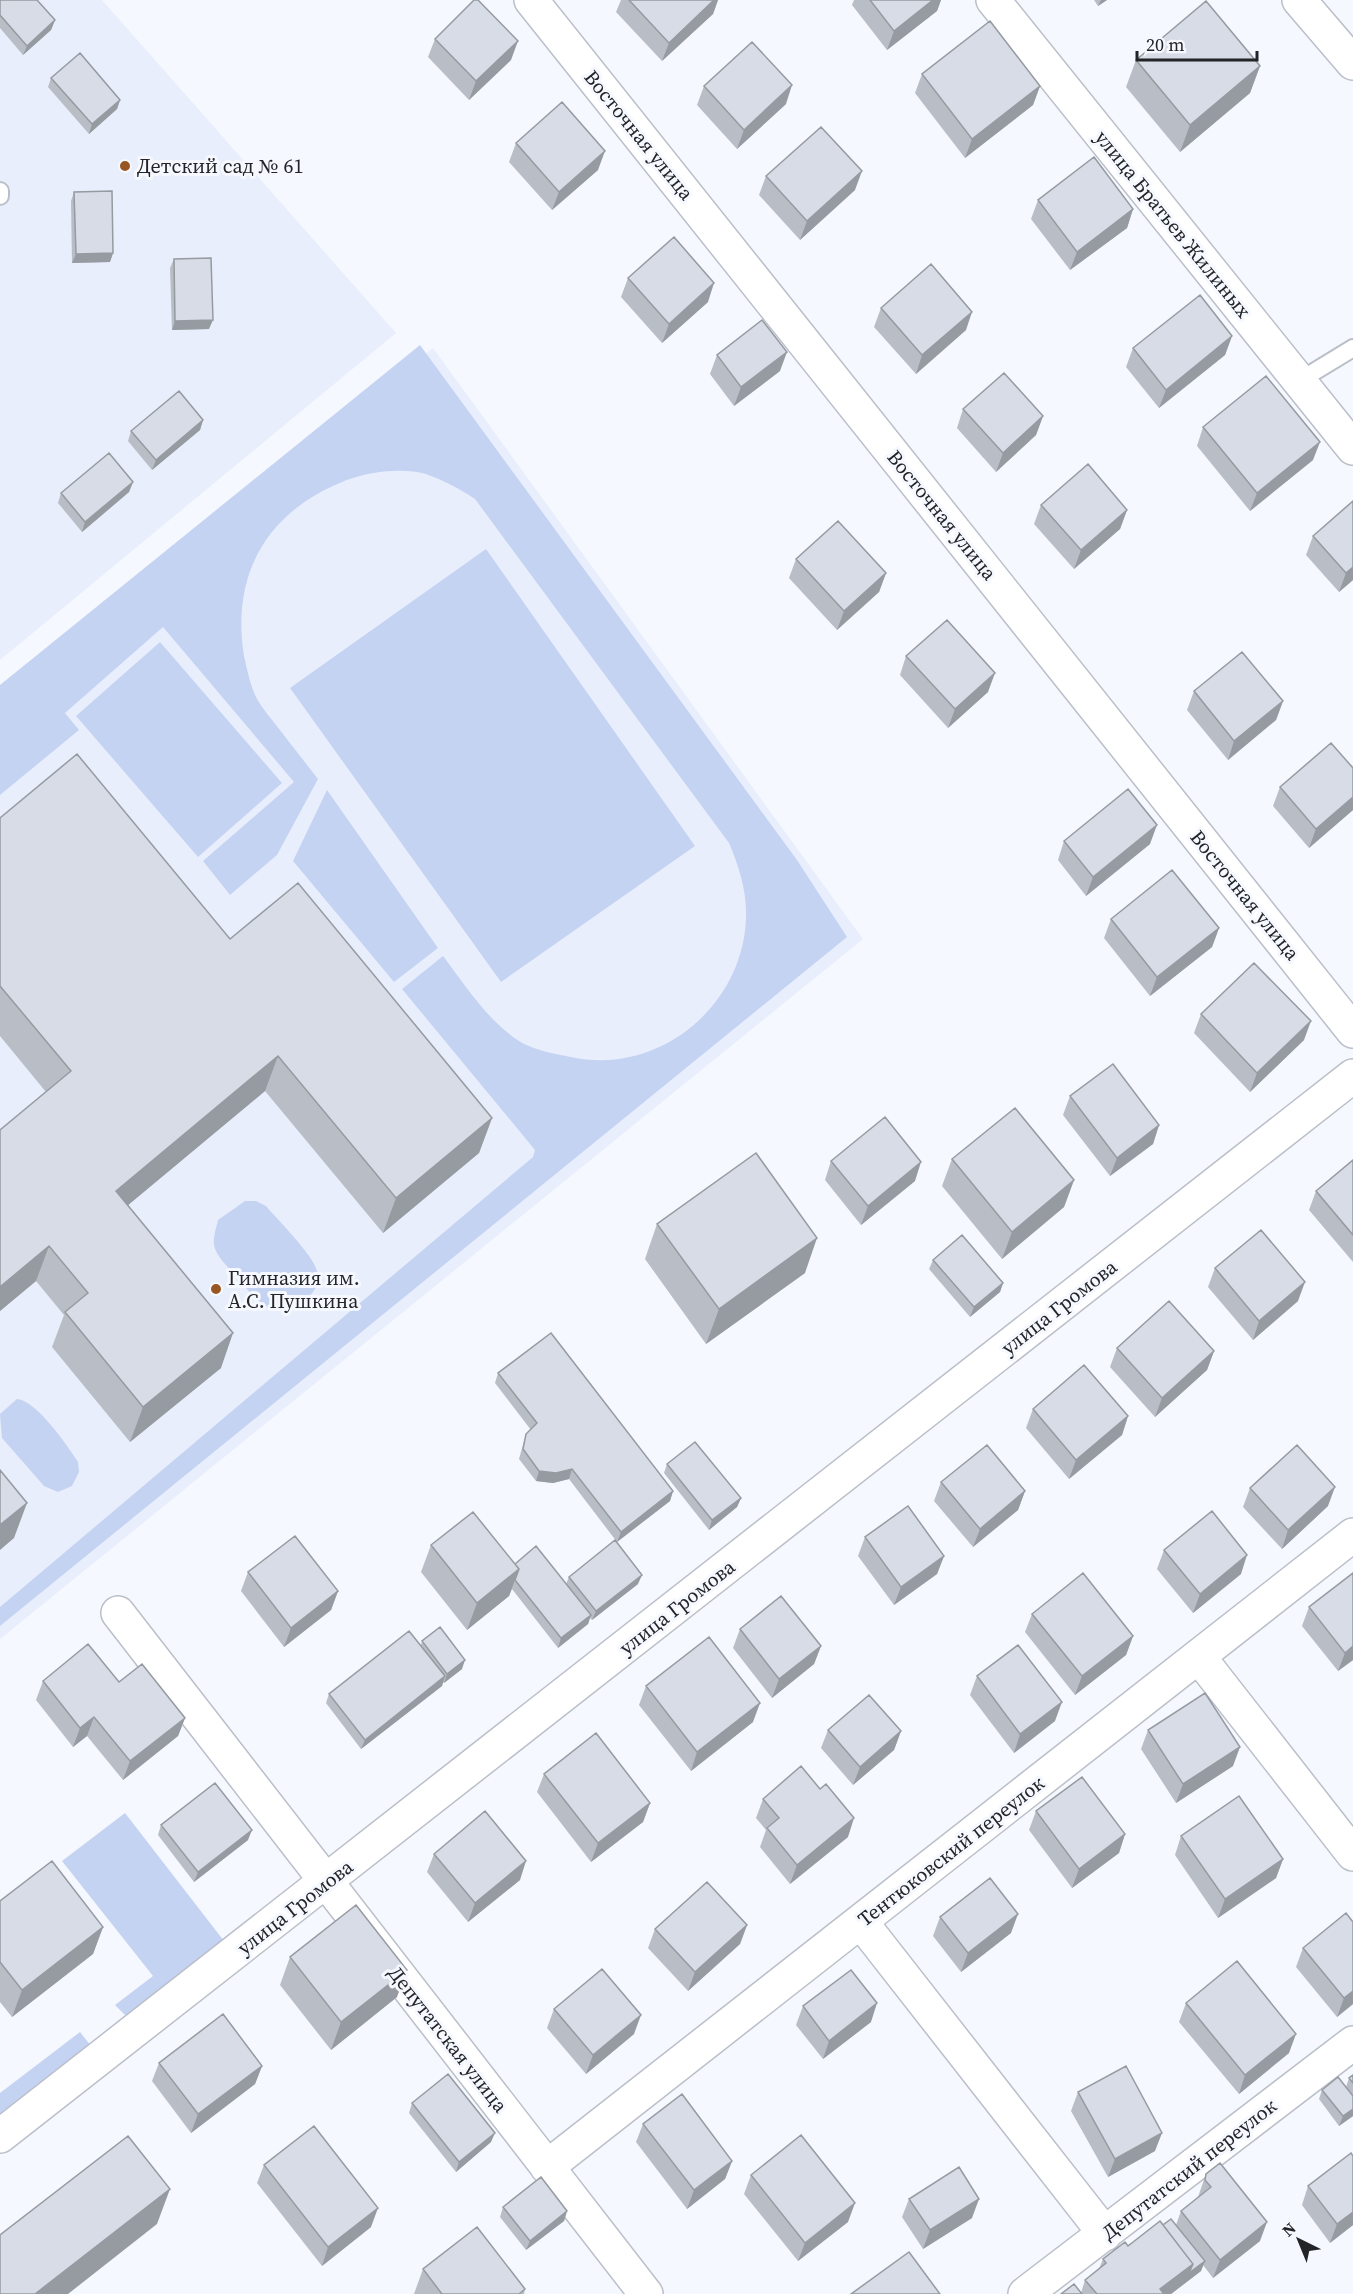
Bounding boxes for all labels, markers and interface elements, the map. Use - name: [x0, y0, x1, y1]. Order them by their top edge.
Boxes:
- scale bar: [1137, 24, 1257, 62]
- text: 20 m: [1146, 32, 1184, 57]
- street label: Восточная улица: [578, 64, 701, 207]
- street label: улица Братьев Жилиных: [1088, 124, 1258, 324]
- place label: Детский сад № 61: [137, 152, 303, 180]
- marker: Детский сад № 61: [118, 159, 132, 173]
- street label: Восточная улица: [881, 444, 1004, 587]
- street label: Восточная улица: [1184, 824, 1307, 967]
- street label: улица Громова: [995, 1252, 1123, 1361]
- place label: Гимназия им. А.С. Пушкина: [228, 1264, 360, 1315]
- marker: Гимназия им. А.С. Пушкина: [209, 1282, 223, 1296]
- street label: улица Громова: [613, 1552, 741, 1661]
- street label: Тентюковский переулок: [852, 1769, 1050, 1933]
- street label: улица Громова: [231, 1852, 359, 1961]
- street label: Депутатская улица: [382, 1960, 515, 2119]
- street label: Депутатский переулок: [1096, 2092, 1282, 2246]
- north arrow: [1269, 2210, 1329, 2270]
- text: N: [1277, 2217, 1301, 2241]

